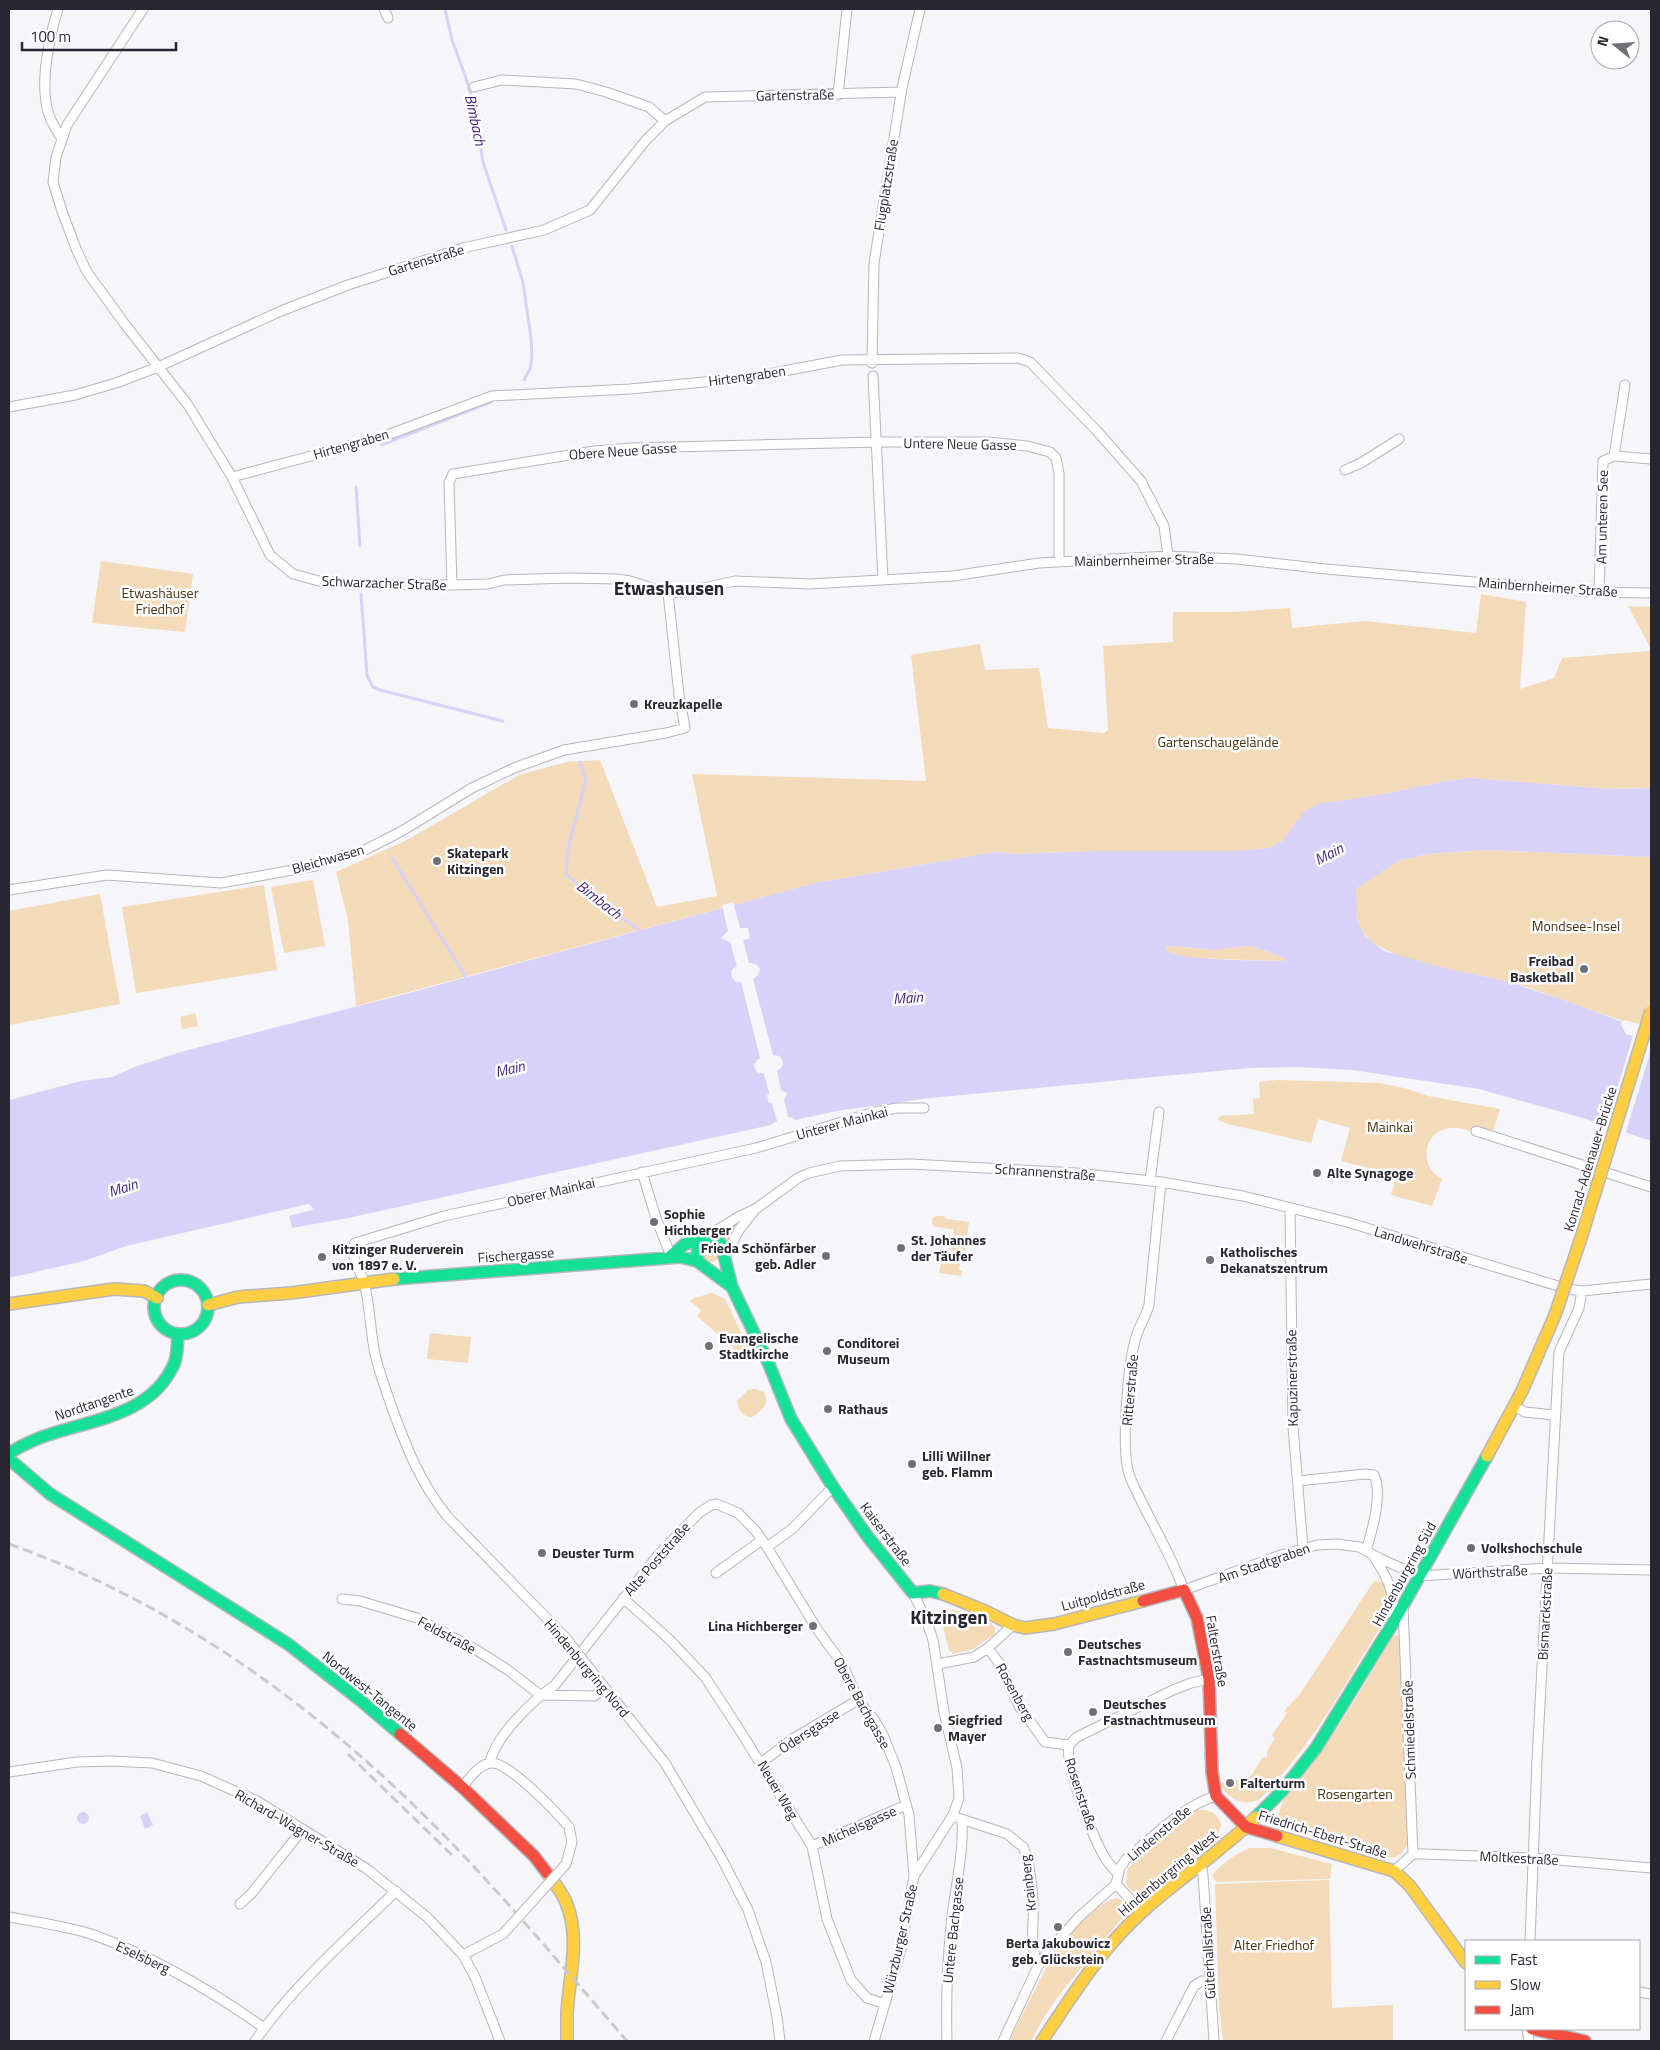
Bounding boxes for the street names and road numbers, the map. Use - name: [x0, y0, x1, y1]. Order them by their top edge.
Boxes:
- street label: Gartenstraße: [756, 83, 834, 106]
- street label: Flugplatzstraße: [868, 138, 903, 232]
- street label: Gartenstraße: [385, 238, 466, 281]
- street label: Hirtengraben: [707, 360, 787, 391]
- street label: Hirtengraben: [311, 423, 391, 464]
- street label: Untere Neue Gasse: [903, 432, 1017, 455]
- street label: Obere Neue Gasse: [568, 436, 678, 465]
- street label: Am unteren See: [1590, 470, 1613, 564]
- street label: Mainbernheimer Straße: [1074, 548, 1214, 571]
- street label: Schwarzacher Straße: [321, 570, 447, 595]
- street label: Mainbernheimer Straße: [1478, 571, 1619, 602]
- street label: Bleichwasen: [289, 838, 366, 879]
- street label: Konrad-Adenauer-Brücke: [1557, 1084, 1622, 1234]
- street label: Unterer Mainkai: [794, 1100, 890, 1145]
- street label: Schrannenstraße: [994, 1158, 1096, 1186]
- street label: Oberer Mainkai: [505, 1171, 597, 1212]
- street label: Landwehrstraße: [1372, 1220, 1471, 1269]
- street label: Fischergasse: [477, 1241, 555, 1268]
- street label: Kapuzinerstraße: [1280, 1329, 1303, 1427]
- street label: Ritterstraße: [1116, 1353, 1143, 1427]
- street label: Nordtangente: [52, 1379, 136, 1426]
- street label: Kaiserstraße: [855, 1497, 917, 1570]
- street label: Alte Poststraße: [618, 1517, 695, 1600]
- street label: Hindenburgring Süd: [1366, 1518, 1441, 1630]
- street label: Am Stadtgraben: [1215, 1537, 1313, 1588]
- street label: Wörthstraße: [1452, 1559, 1528, 1584]
- street label: Bismarckstraße: [1532, 1567, 1557, 1661]
- street label: Luitpoldstraße: [1059, 1573, 1147, 1616]
- street label: Feldstraße: [414, 1610, 480, 1659]
- street label: Falterstraße: [1201, 1613, 1234, 1688]
- street label: Hindenburgring Nord: [540, 1614, 635, 1722]
- street label: Nordwest-Tangente: [318, 1646, 422, 1736]
- street label: Obere Bachgasse: [829, 1653, 896, 1752]
- street label: Rosenberg: [991, 1659, 1040, 1725]
- street label: Schmiedelstraße: [1396, 1680, 1421, 1780]
- street label: Ödersgasse: [774, 1703, 844, 1758]
- street label: Rosenstraße: [1060, 1755, 1103, 1833]
- street label: Neuer Weg: [753, 1756, 804, 1823]
- street label: Richard-Wagner-Straße: [231, 1783, 363, 1872]
- street label: Michelsgasse: [818, 1800, 899, 1851]
- street label: Lindenstraße: [1122, 1800, 1195, 1866]
- street label: Friedrich-Ebert-Straße: [1256, 1804, 1390, 1863]
- street label: Hindenburgring West: [1113, 1824, 1222, 1921]
- street label: Moltkestraße: [1479, 1845, 1559, 1870]
- street label: Krainberg: [1014, 1854, 1041, 1913]
- street label: Untere Bachgasse: [936, 1876, 969, 1984]
- street label: Würzburger Straße: [877, 1882, 922, 1996]
- street label: Güterhallstraße: [1195, 1906, 1220, 2000]
- street label: Eselsberg: [113, 1935, 174, 1978]

